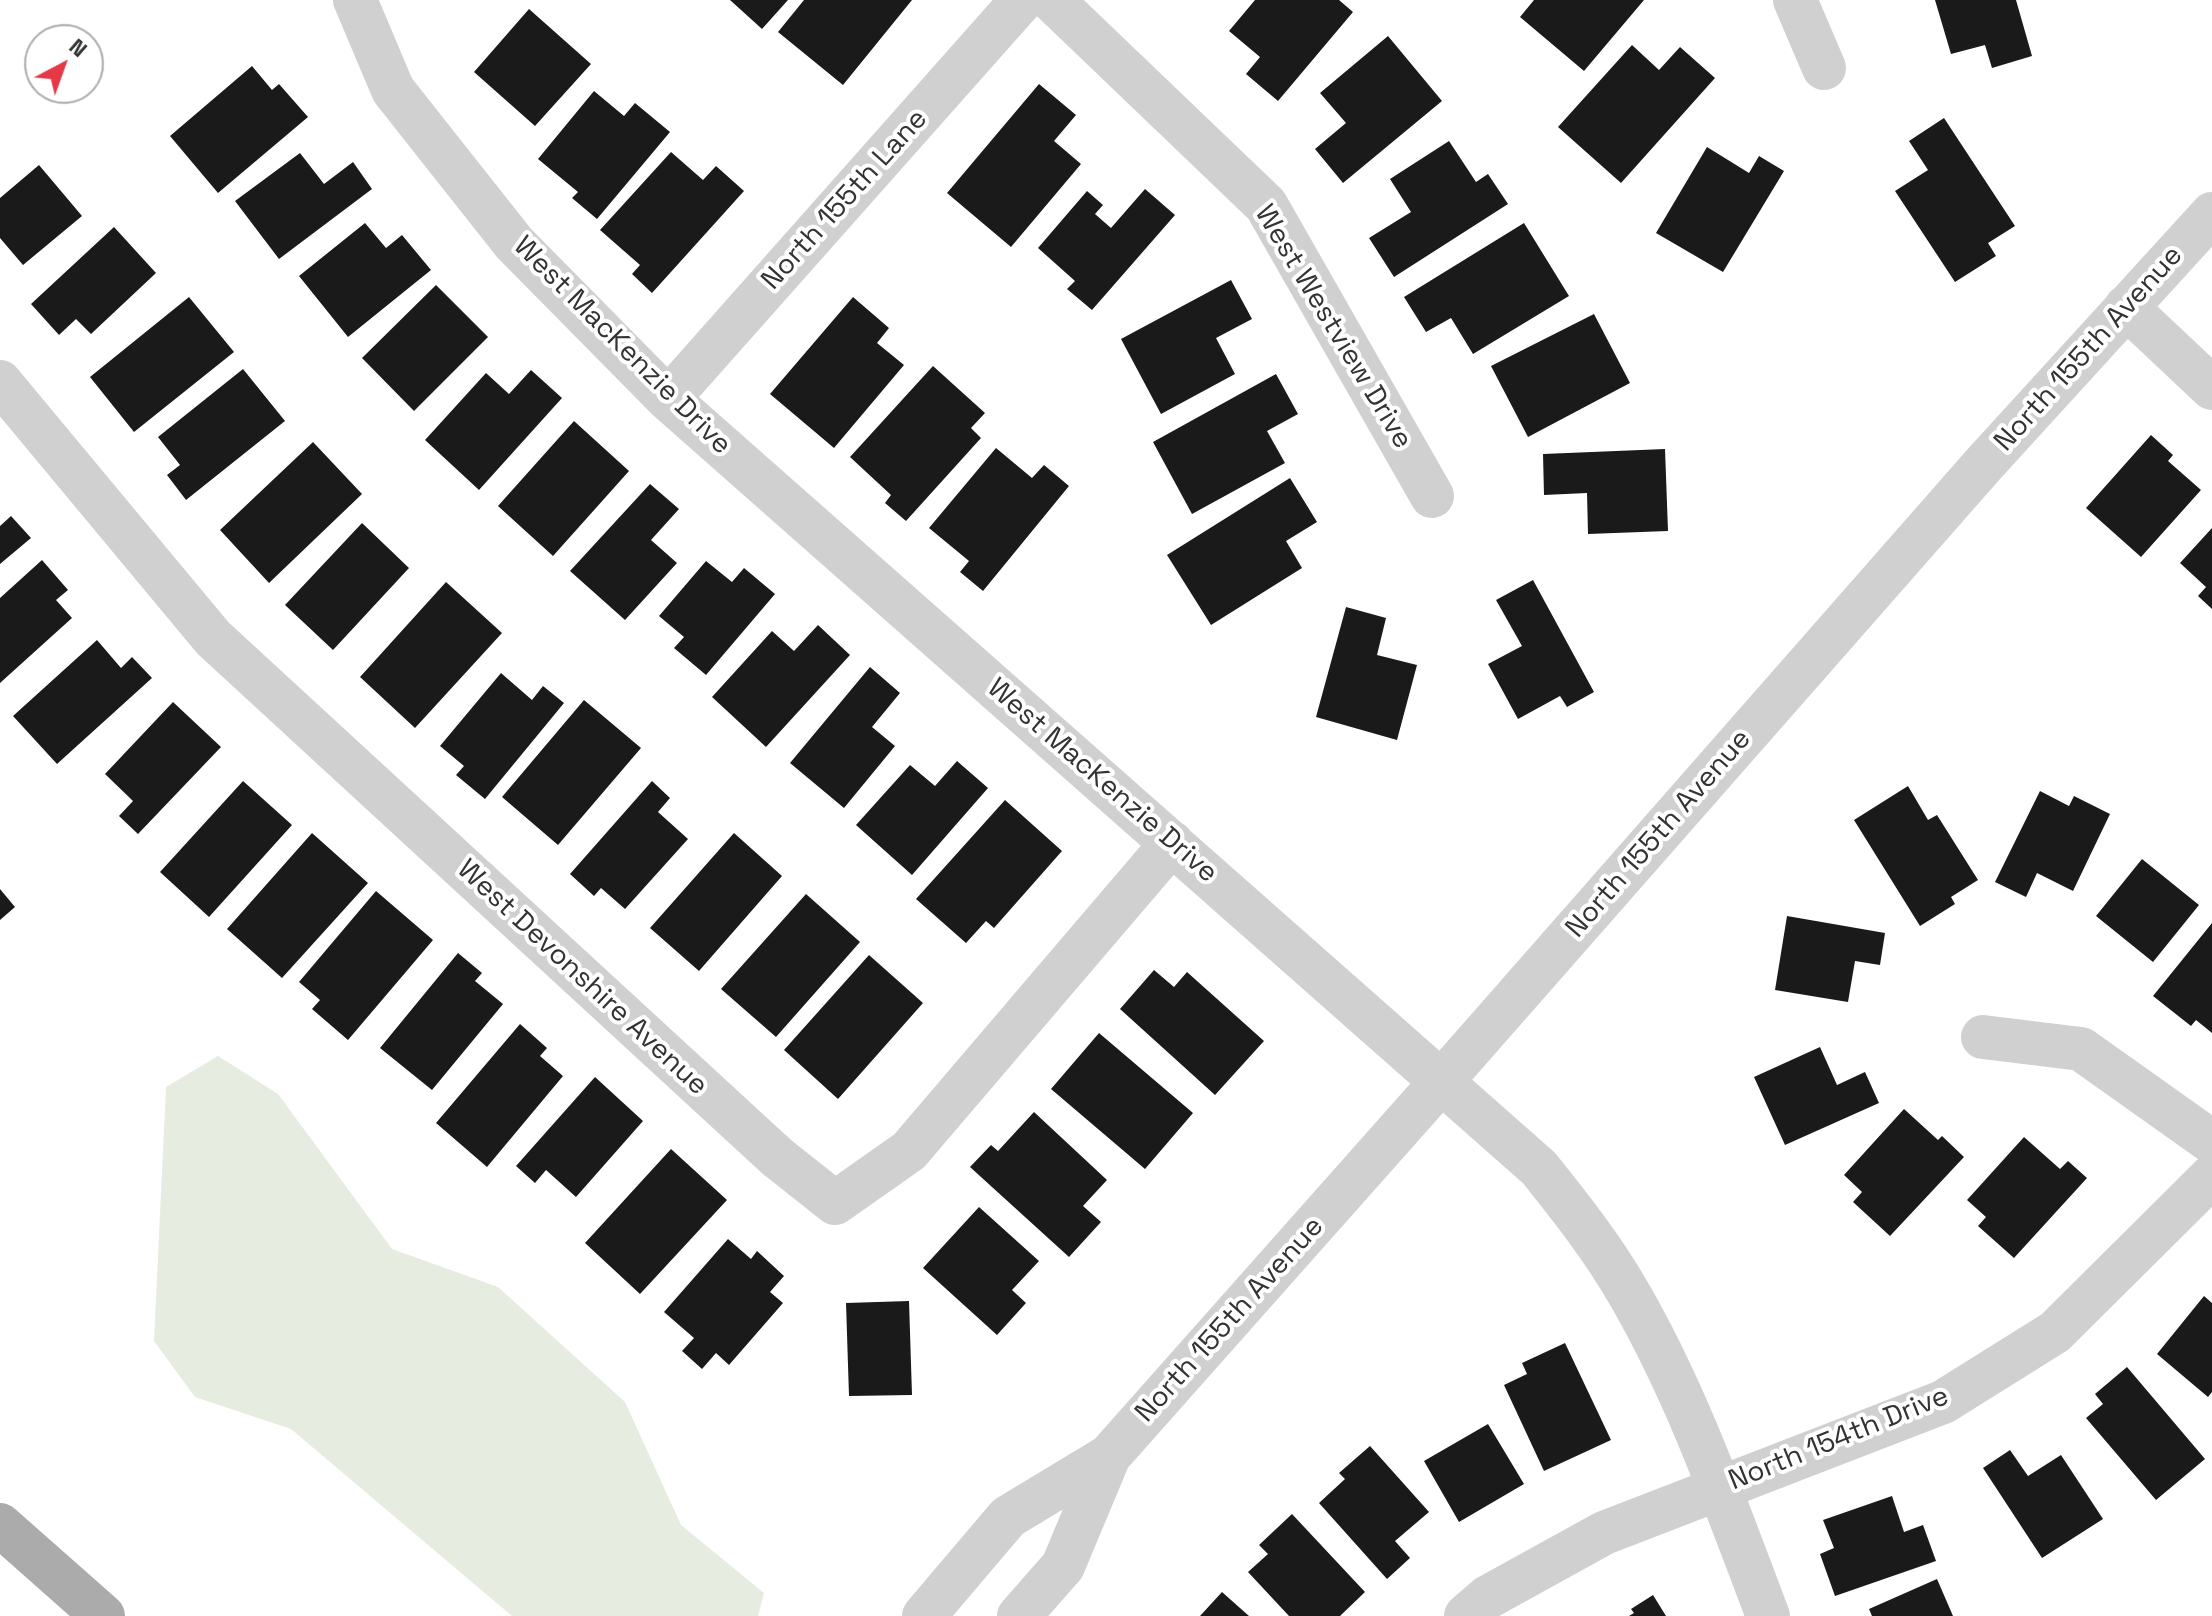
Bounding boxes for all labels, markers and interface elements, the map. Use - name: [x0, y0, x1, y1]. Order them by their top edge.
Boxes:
- north arrow: [24, 24, 104, 104]
- text: N: [64, 32, 93, 63]
- street label: North 155th Lane: [755, 103, 935, 297]
- street label: West Westview Drive: [1247, 199, 1419, 455]
- street label: West MacKenzie Drive: [506, 230, 738, 462]
- street label: North 155th Avenue: [1988, 239, 2190, 459]
- street label: West MacKenzie Drive: [980, 672, 1224, 890]
- street label: North 155th Avenue: [1559, 723, 1759, 945]
- street label: West Devonshire Avenue: [450, 853, 714, 1103]
- street label: North 155th Avenue: [1129, 1210, 1331, 1430]
- street label: North 154th Drive: [1724, 1380, 1954, 1498]

